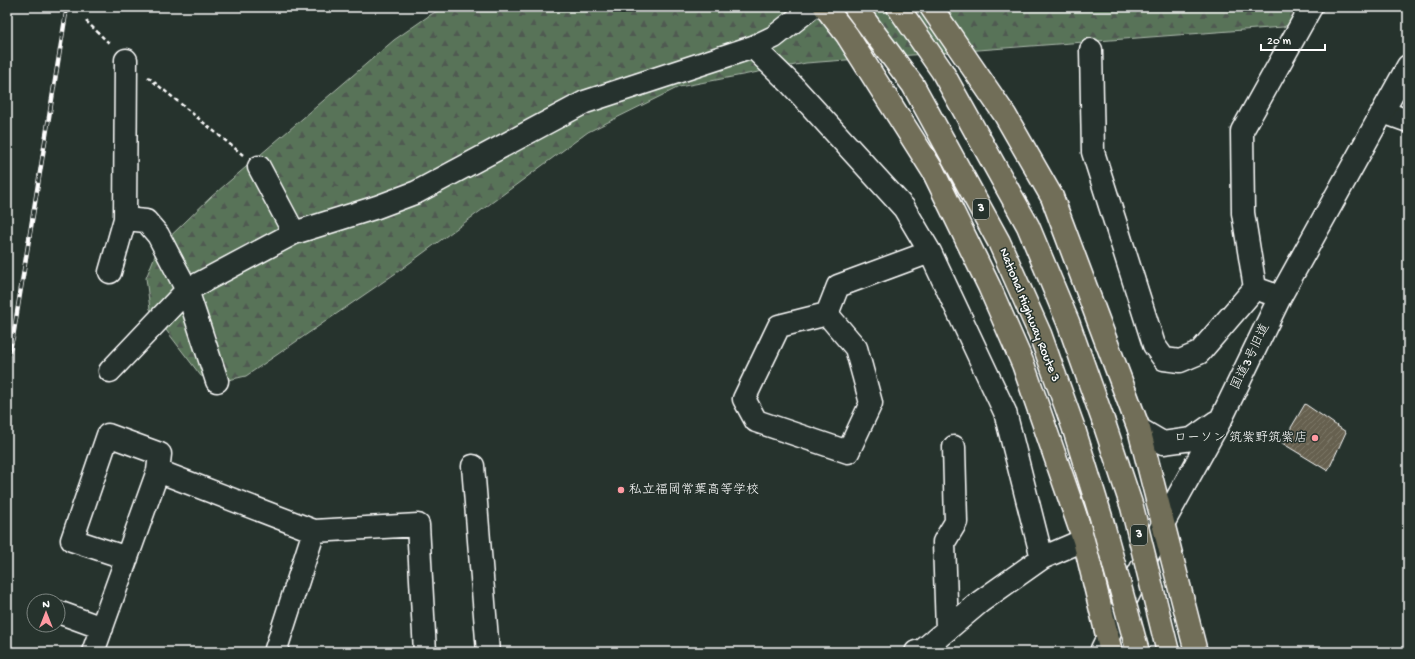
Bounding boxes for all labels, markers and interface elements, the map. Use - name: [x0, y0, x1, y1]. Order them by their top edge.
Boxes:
- scale bar: [1261, 26, 1325, 52]
- text: 20 m: [1267, 35, 1292, 49]
- road number: 3: [973, 199, 989, 219]
- street label: National Highway Route 3: [995, 246, 1063, 384]
- street label: 国道3号旧道: [1228, 321, 1273, 393]
- place label: ローソン 筑紫野筑紫店: [1174, 430, 1307, 446]
- marker: ローソン 筑紫野筑紫店: [1310, 433, 1320, 443]
- place label: 私立福岡常葉高等学校: [629, 482, 759, 498]
- marker: 私立福岡常葉高等学校: [616, 485, 626, 495]
- road number: 3: [1131, 525, 1147, 545]
- north arrow: [26, 593, 66, 633]
- text: N: [42, 599, 50, 611]

